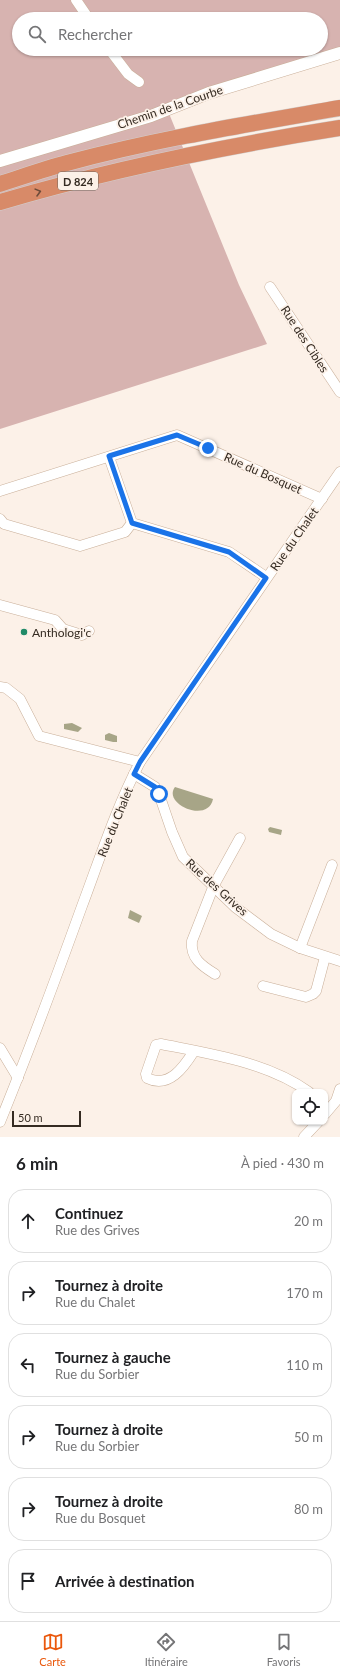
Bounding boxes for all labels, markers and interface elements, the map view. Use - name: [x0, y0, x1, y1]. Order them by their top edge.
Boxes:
- search box: [12, 12, 328, 56]
- icon: search: [26, 23, 48, 45]
- text: Rechercher: [58, 25, 132, 43]
- street label: Chemin de la Courbe: [115, 82, 225, 132]
- road number: D 824: [58, 172, 98, 190]
- one-way arrow: [34, 188, 41, 197]
- street label: Rue des Cibles: [278, 303, 332, 375]
- route end: [199, 439, 217, 457]
- street label: Rue du Bosquet: [222, 449, 305, 497]
- street label: Rue du Chalet: [267, 504, 322, 574]
- place label: Anthologi'c: [32, 625, 91, 640]
- marker: Anthologi'c: [19, 627, 29, 637]
- street label: Rue du Chalet: [94, 784, 136, 859]
- route start: [150, 785, 168, 803]
- street label: Rue des Grives: [183, 855, 251, 919]
- map controls: [292, 1089, 328, 1125]
- button: locate: [292, 1089, 328, 1125]
- scale bar: [12, 1109, 81, 1128]
- text: 50 m: [18, 1111, 43, 1124]
- text: 6 min: [16, 1153, 58, 1174]
- text: À pied · 430 m: [241, 1155, 324, 1171]
- text: Continuez: [55, 1204, 123, 1222]
- icon: ahead: [17, 1210, 39, 1232]
- text: 20 m: [294, 1213, 323, 1229]
- text: Rue des Grives: [55, 1222, 140, 1238]
- text: Tournez à droite: [55, 1276, 163, 1294]
- icon: right: [17, 1282, 39, 1304]
- text: 170 m: [286, 1285, 323, 1301]
- text: Rue du Chalet: [55, 1294, 135, 1310]
- text: Tournez à gauche: [55, 1348, 171, 1366]
- icon: left: [17, 1354, 39, 1376]
- text: 110 m: [286, 1357, 323, 1373]
- text: Rue du Sorbier: [55, 1366, 139, 1382]
- text: Tournez à droite: [55, 1420, 163, 1438]
- icon: right: [17, 1426, 39, 1448]
- text: 50 m: [294, 1429, 323, 1445]
- text: Rue du Sorbier: [55, 1438, 139, 1454]
- text: Tournez à droite: [55, 1492, 163, 1510]
- icon: right: [17, 1498, 39, 1520]
- text: 80 m: [294, 1501, 323, 1517]
- text: Rue du Bosquet: [55, 1510, 146, 1526]
- icon: arrive: [17, 1570, 39, 1592]
- text: Arrivée à destination: [55, 1572, 194, 1590]
- tab: Carte: [39, 1631, 66, 1668]
- tab: Itinéraire: [145, 1631, 188, 1668]
- tab: Favoris: [267, 1631, 301, 1668]

